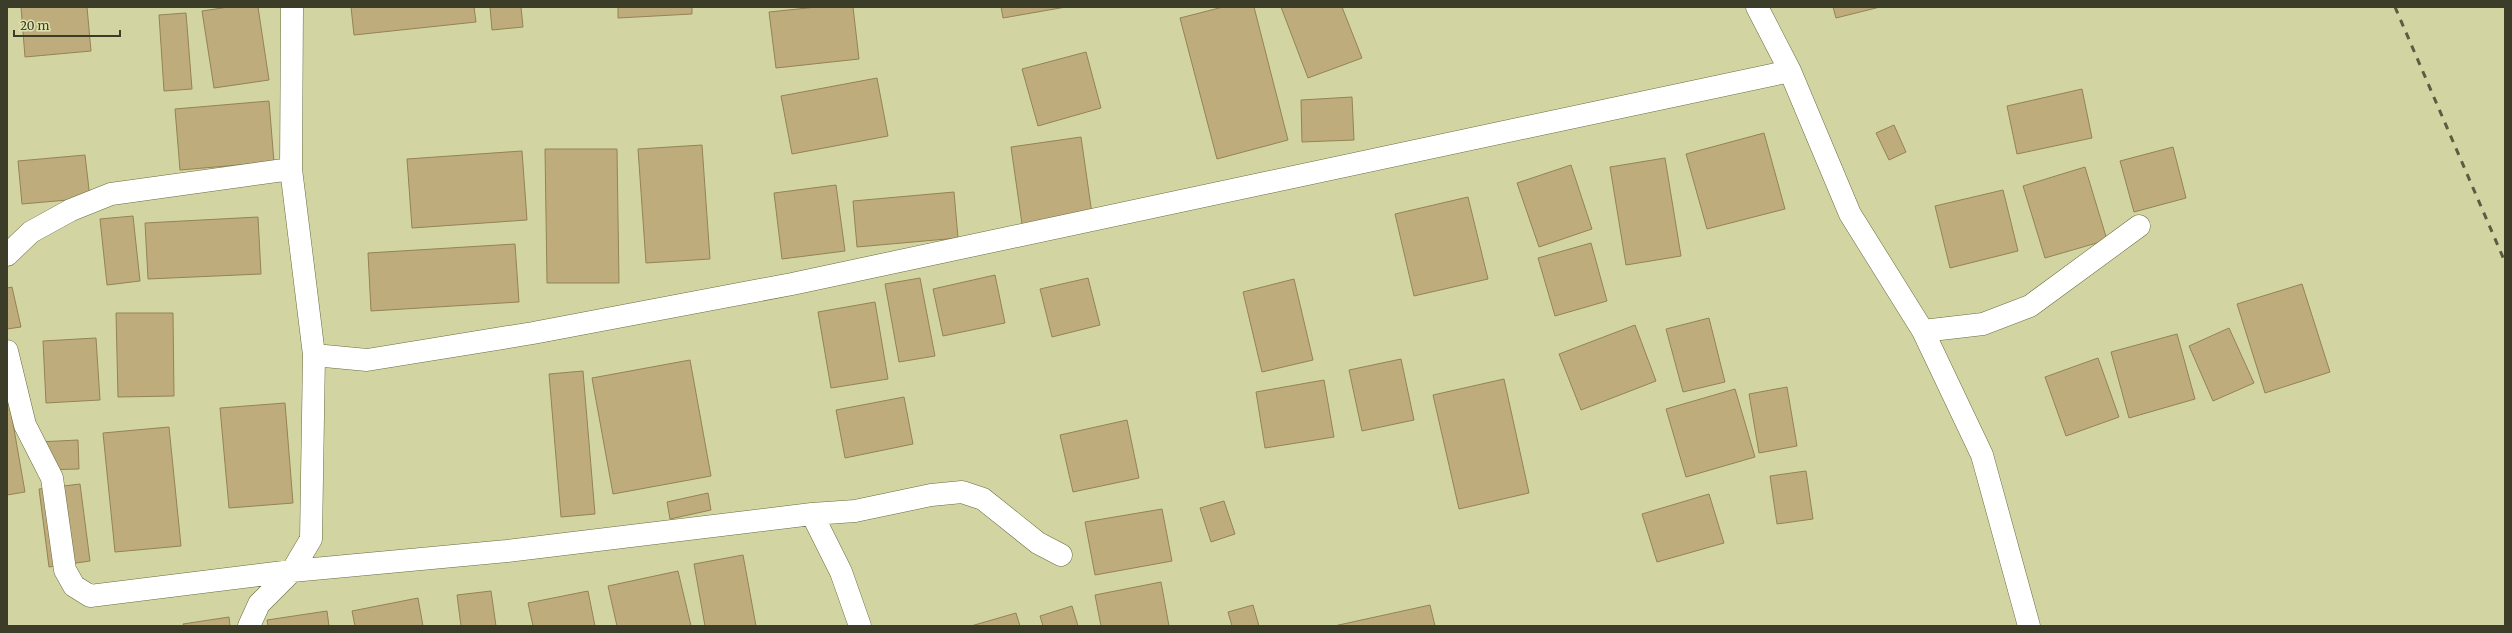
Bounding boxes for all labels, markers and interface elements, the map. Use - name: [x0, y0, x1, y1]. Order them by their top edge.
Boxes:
- scale bar: [14, 12, 120, 38]
- text: 20 m: [20, 18, 49, 33]

